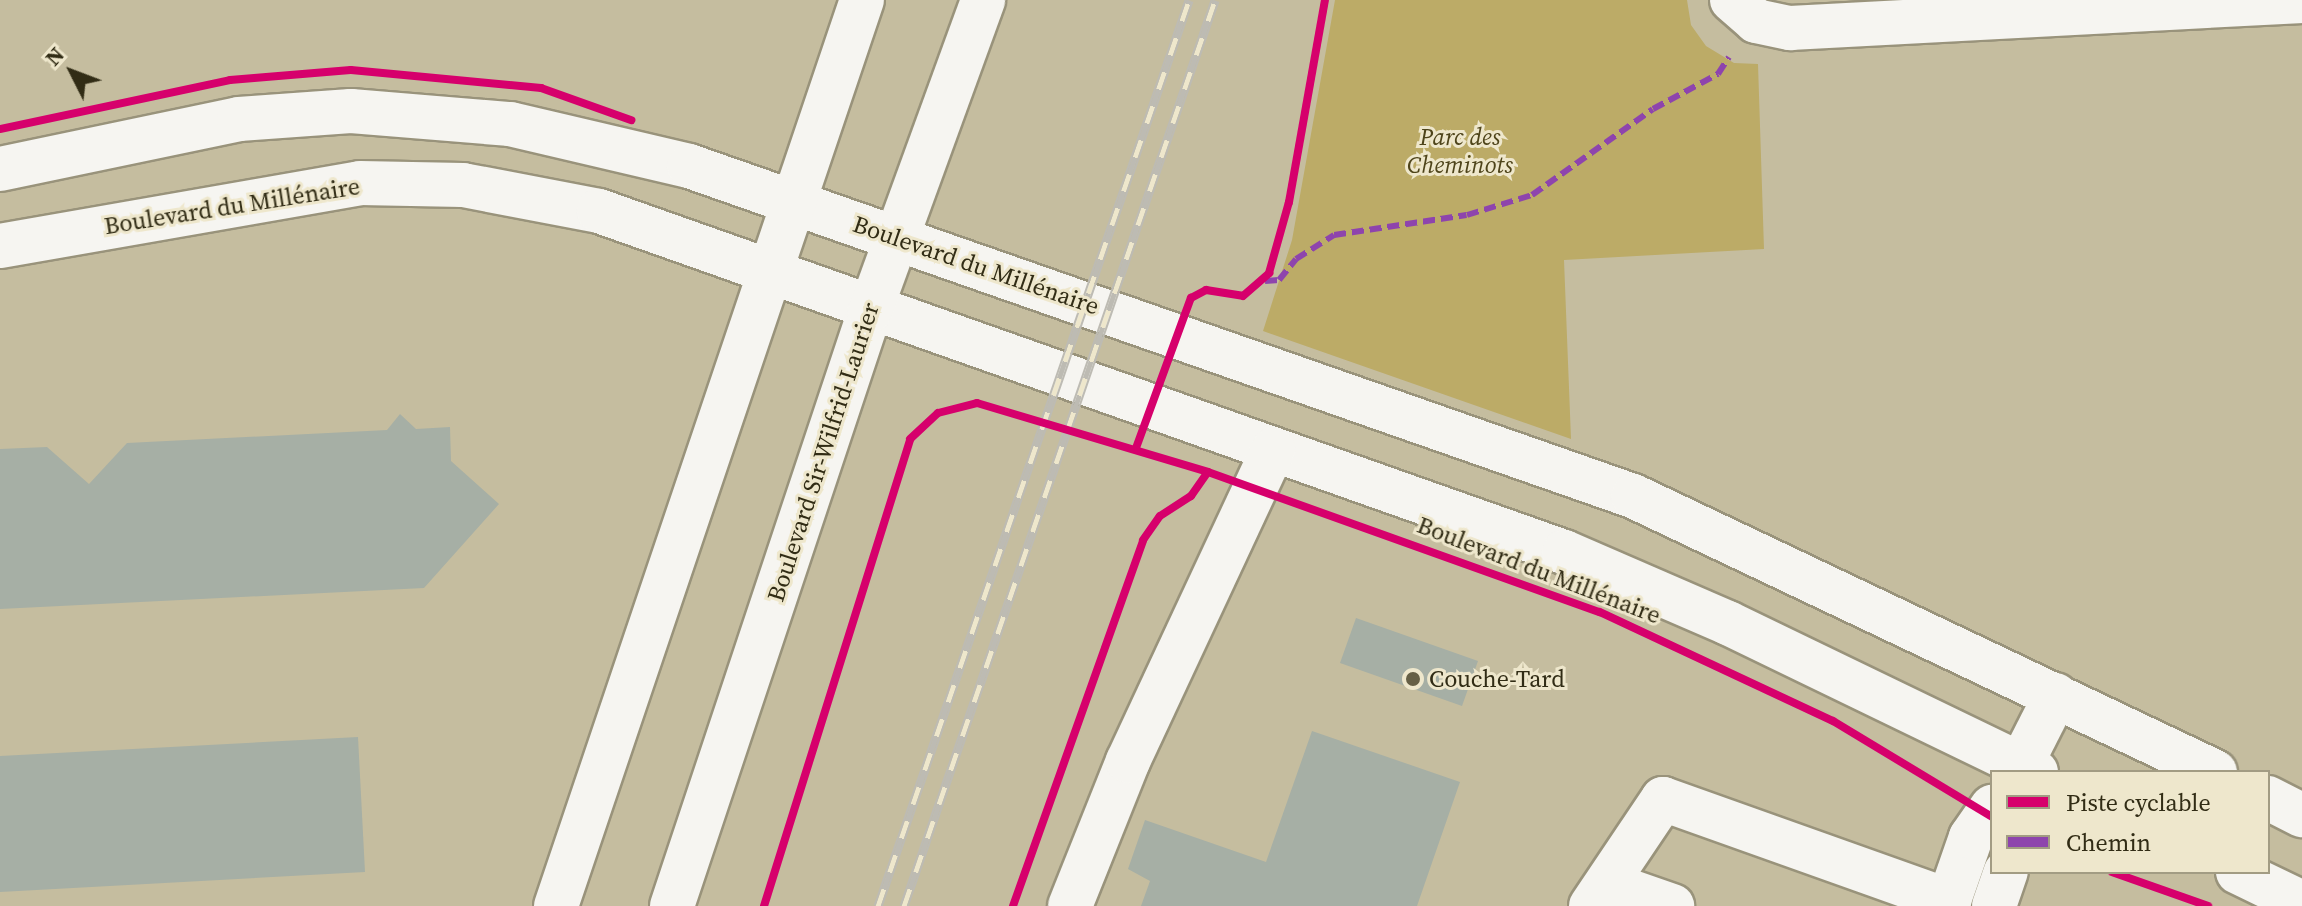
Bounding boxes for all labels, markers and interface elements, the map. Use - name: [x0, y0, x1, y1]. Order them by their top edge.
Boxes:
- north arrow: [32, 32, 112, 112]
- text: N: [38, 40, 71, 72]
- park label: Parc des Cheminots: [1407, 123, 1513, 179]
- street label: Boulevard du Millénaire: [102, 172, 362, 240]
- street label: Boulevard du Millénaire: [849, 209, 1103, 321]
- street label: Boulevard Sir-Wilfrid-Laurier: [761, 299, 885, 605]
- street label: Boulevard du Millénaire: [1413, 510, 1665, 630]
- place label: Couche-Tard: [1429, 665, 1565, 693]
- marker: Couche-Tard: [1404, 670, 1422, 688]
- legend: [1990, 770, 2270, 874]
- text: Piste cyclable: [2066, 786, 2211, 819]
- text: Chemin: [2066, 826, 2151, 859]

